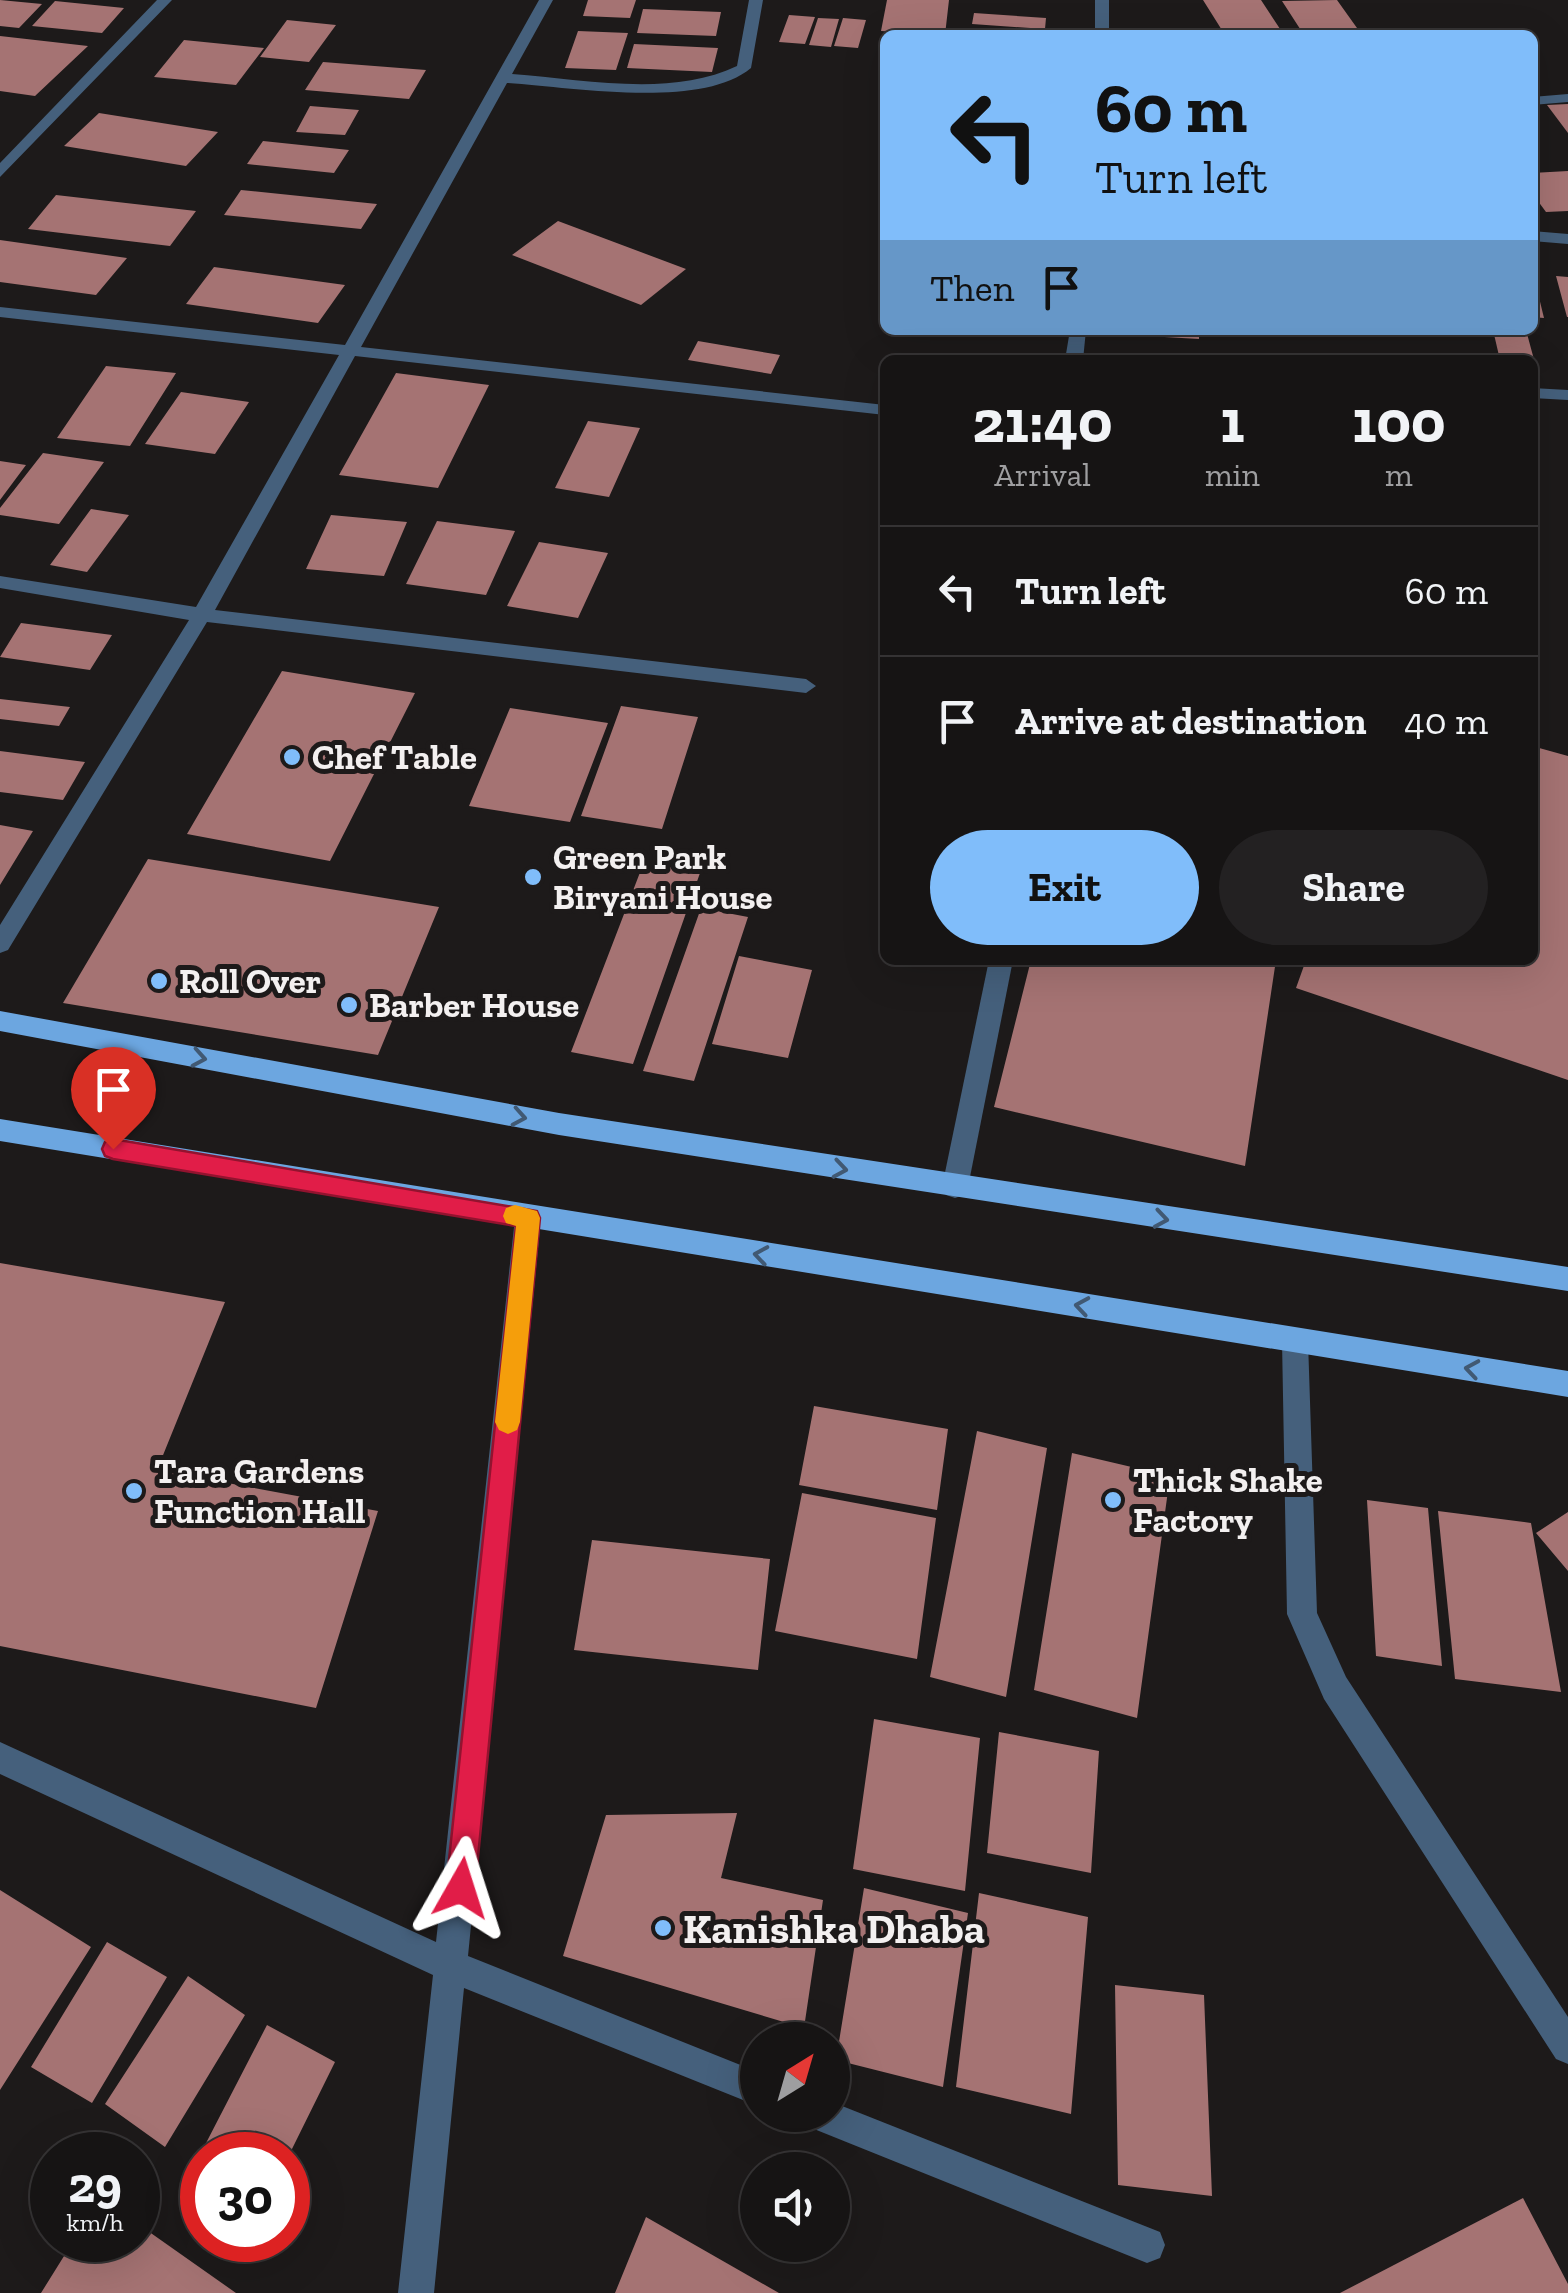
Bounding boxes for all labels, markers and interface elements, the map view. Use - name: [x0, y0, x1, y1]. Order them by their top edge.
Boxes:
- text: 60 m: [1095, 66, 1247, 150]
- icon: left: [930, 70, 1060, 200]
- text: Turn left: [1095, 151, 1267, 205]
- icon: arrive: [1034, 260, 1089, 315]
- text: Then: [930, 265, 1014, 311]
- text: 21:40: [972, 385, 1113, 457]
- text: 1: [1220, 385, 1244, 457]
- text: 100: [1352, 385, 1446, 457]
- text: Arrival: [994, 456, 1091, 494]
- text: min: [1205, 456, 1260, 494]
- text: m: [1385, 456, 1413, 494]
- icon: left: [930, 564, 985, 619]
- text: Turn left: [1015, 568, 1166, 614]
- text: 60 m: [1405, 568, 1488, 614]
- icon: arrive: [930, 694, 985, 749]
- text: Arrive at destination: [1015, 698, 1366, 744]
- text: 40 m: [1404, 698, 1488, 744]
- place label: Chef Table: [312, 736, 477, 778]
- marker: Chef Table: [281, 746, 303, 768]
- button: Exit: [930, 830, 1199, 945]
- button: Share: [1219, 830, 1488, 945]
- place label: Green Park Biryani House: [553, 836, 773, 918]
- marker: Green Park Biryani House: [522, 866, 544, 888]
- place label: Roll Over: [179, 960, 321, 1002]
- marker: Roll Over: [148, 970, 170, 992]
- place label: Barber House: [369, 984, 579, 1026]
- marker: Barber House: [338, 994, 360, 1016]
- pin: [71, 1047, 156, 1150]
- one-way arrow: [191, 1047, 207, 1068]
- icon: arrive: [86, 1062, 141, 1117]
- one-way arrow: [511, 1106, 527, 1127]
- one-way arrow: [831, 1157, 848, 1178]
- one-way arrow: [1152, 1207, 1169, 1228]
- one-way arrow: [752, 1245, 769, 1266]
- one-way arrow: [1073, 1297, 1090, 1318]
- one-way arrow: [1463, 1359, 1480, 1380]
- place label: Tara Gardens Function Hall: [154, 1450, 366, 1532]
- place label: Thick Shake Factory: [1133, 1459, 1323, 1541]
- marker: Tara Gardens Function Hall: [123, 1480, 145, 1502]
- marker: Thick Shake Factory: [1102, 1489, 1124, 1511]
- position arrow: [409, 1836, 513, 1940]
- place label: Kanishka Dhaba: [683, 1903, 985, 1954]
- marker: Kanishka Dhaba: [652, 1917, 674, 1939]
- north arrow: [740, 2022, 850, 2132]
- map controls: [740, 2022, 850, 2262]
- speed limit sign: 30: [180, 2132, 310, 2262]
- button: sound: [740, 2152, 850, 2262]
- text: 29: [68, 2155, 122, 2215]
- text: km/h: [66, 2207, 124, 2237]

